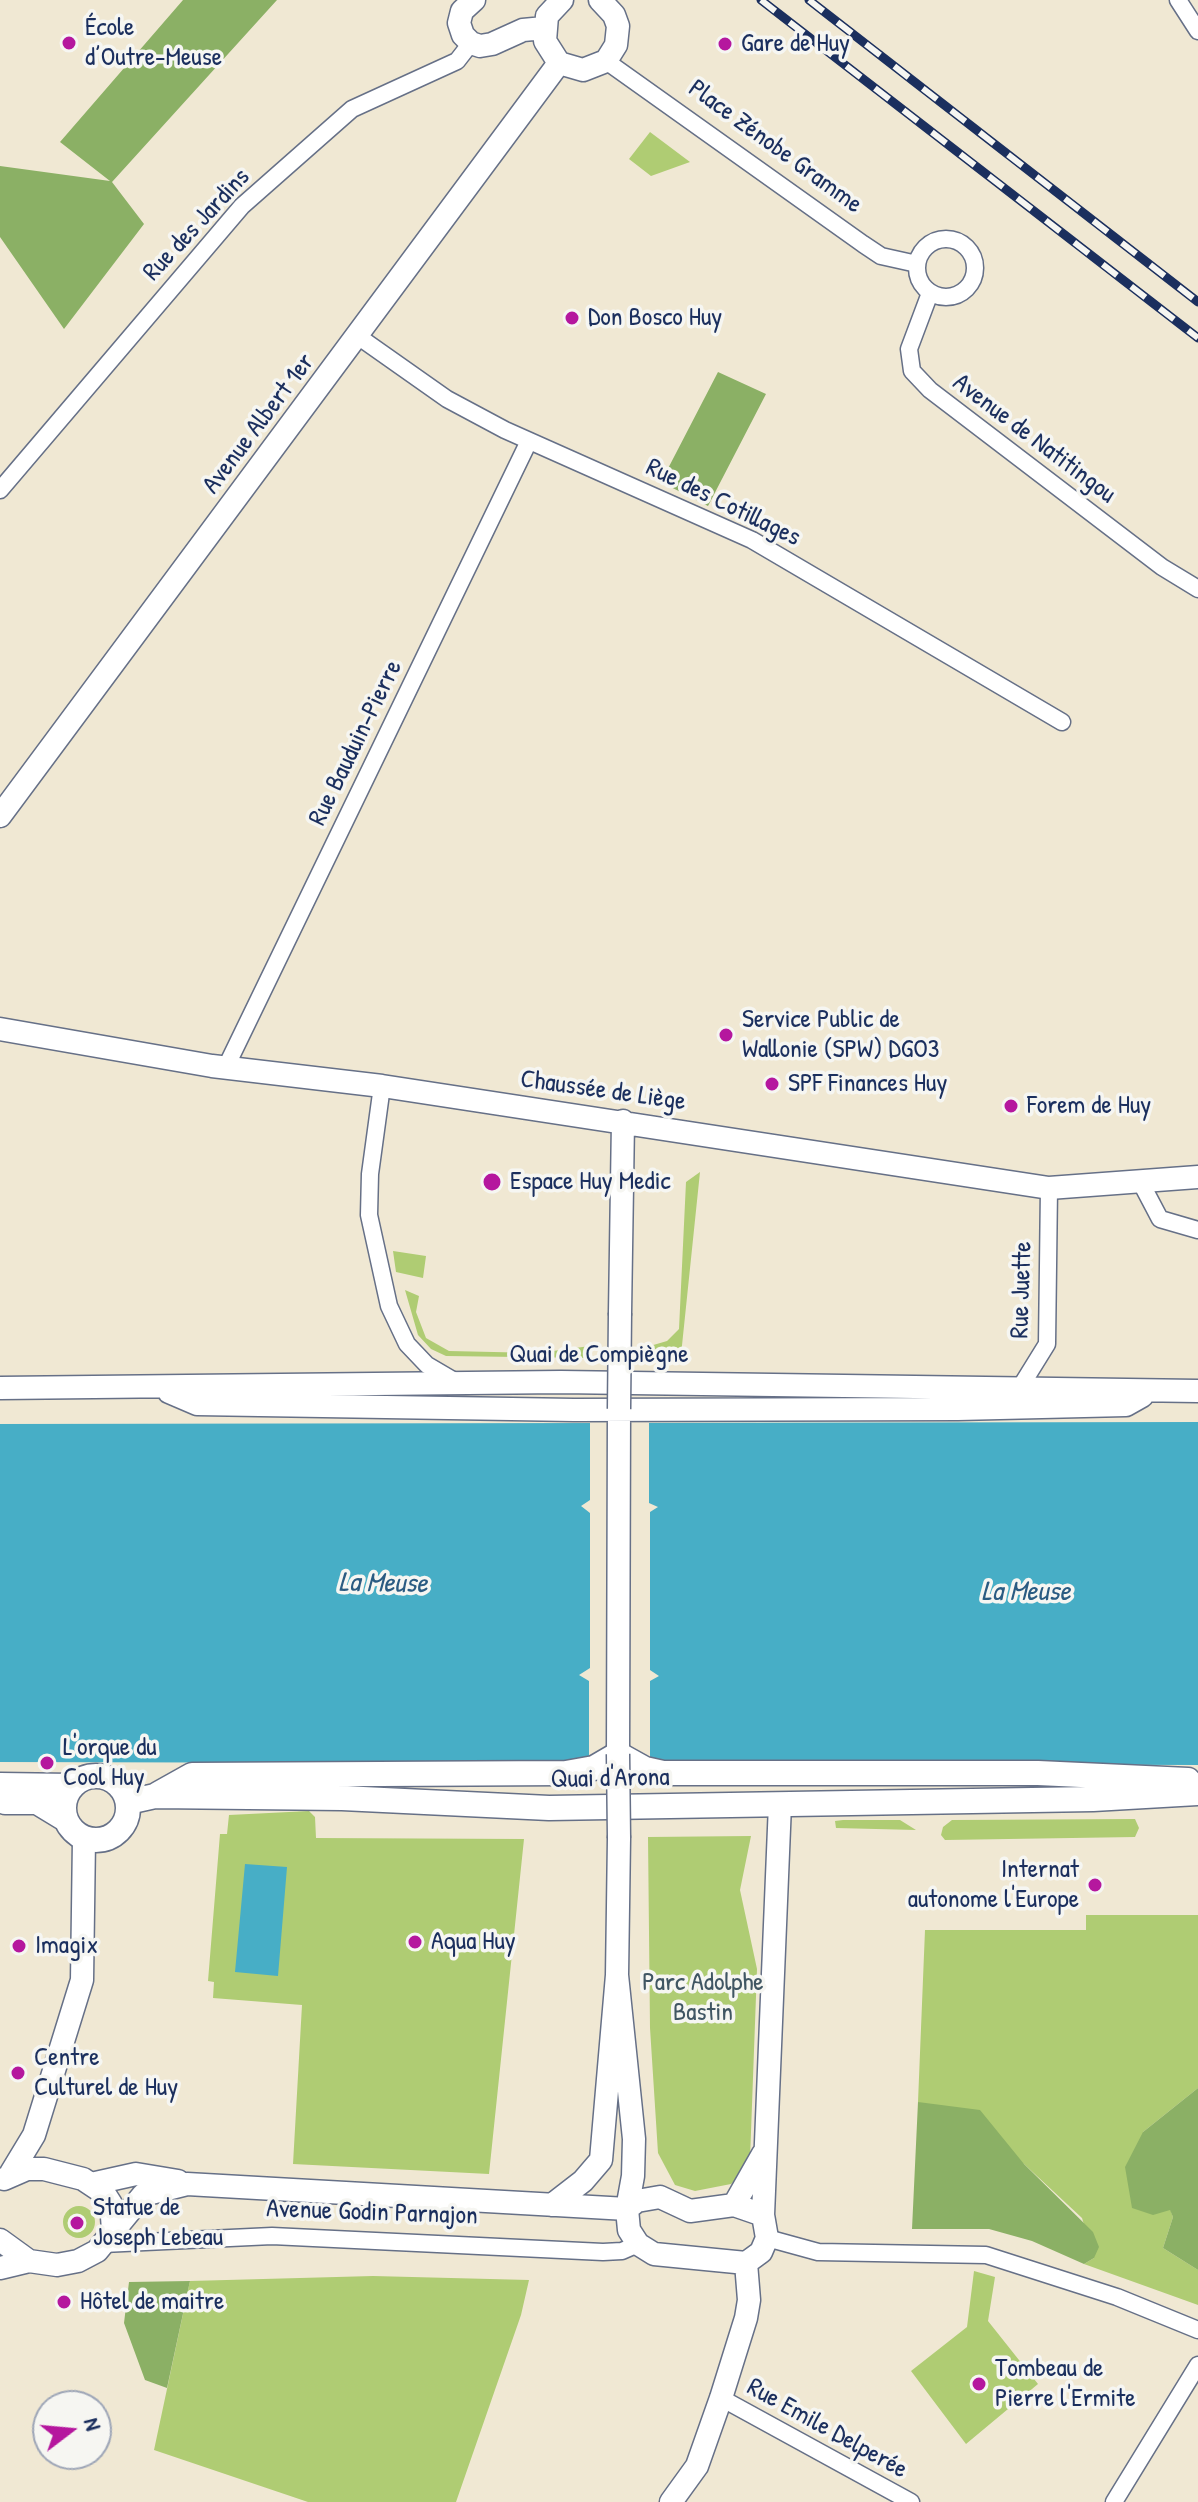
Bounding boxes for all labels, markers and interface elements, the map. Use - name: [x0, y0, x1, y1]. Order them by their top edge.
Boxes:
- place label: École d’Outre-Meuse: [85, 12, 222, 74]
- place label: Gare de Huy: [741, 28, 850, 60]
- marker: École d’Outre-Meuse: [60, 34, 78, 52]
- marker: Gare de Huy: [716, 35, 734, 53]
- street label: Place Zénobe Gramme: [682, 73, 868, 221]
- street label: Rue des Jardins: [137, 162, 257, 288]
- place label: Don Bosco Huy: [588, 302, 722, 334]
- marker: Don Bosco Huy: [563, 309, 581, 327]
- street label: Avenue Albert 1er: [196, 348, 322, 500]
- street label: Avenue de Natitingou: [946, 368, 1122, 510]
- street label: Rue des Cotillages: [641, 452, 805, 554]
- street label: Rue Bauduin-Pierre: [303, 655, 409, 831]
- place label: Service Public de Wallonie (SPW) DGO3: [742, 1004, 939, 1066]
- marker: Service Public de Wallonie (SPW) DGO3: [717, 1026, 735, 1044]
- street label: Chaussée de Liège: [518, 1064, 688, 1118]
- place label: SPF Finances Huy: [788, 1068, 947, 1100]
- marker: SPF Finances Huy: [763, 1075, 781, 1093]
- place label: Forem de Huy: [1027, 1090, 1151, 1122]
- marker: Forem de Huy: [1002, 1097, 1020, 1115]
- place label: Espace Huy Medic: [510, 1166, 671, 1198]
- marker: Espace Huy Medic: [481, 1171, 503, 1193]
- street label: Rue Juette: [1005, 1241, 1039, 1339]
- street label: Quai de Compiègne: [509, 1339, 689, 1371]
- water label: La Meuse: [338, 1566, 428, 1602]
- water label: La Meuse: [982, 1576, 1070, 1610]
- place label: L'orque du Cool Huy: [63, 1732, 157, 1794]
- marker: L'orque du Cool Huy: [38, 1754, 56, 1772]
- street label: Quai d'Arona: [550, 1762, 670, 1796]
- place label: Internat autonome l'Europe: [908, 1854, 1079, 1916]
- marker: Internat autonome l'Europe: [1086, 1876, 1104, 1894]
- place label: Aqua Huy: [431, 1926, 516, 1958]
- place label: Imagix: [35, 1930, 98, 1962]
- marker: Aqua Huy: [406, 1933, 424, 1951]
- marker: Imagix: [10, 1937, 28, 1955]
- park label: Parc Adolphe Bastin: [642, 1967, 764, 2028]
- place label: Centre Culturel de Huy: [34, 2042, 178, 2104]
- marker: Centre Culturel de Huy: [9, 2064, 27, 2082]
- place label: Statue de Joseph Lebeau: [93, 2192, 223, 2254]
- street label: Avenue Godin Parnajon: [266, 2194, 478, 2232]
- marker: Statue de Joseph Lebeau: [68, 2214, 86, 2232]
- place label: Hôtel de maitre: [80, 2286, 224, 2318]
- marker: Hôtel de maitre: [55, 2293, 73, 2311]
- place label: Tombeau de Pierre l'Ermite: [995, 2353, 1136, 2414]
- street label: Rue Emile Delperée: [741, 2372, 913, 2486]
- marker: Tombeau de Pierre l'Ermite: [970, 2375, 988, 2393]
- north arrow: [32, 2390, 112, 2470]
- text: N: [77, 2414, 109, 2434]

